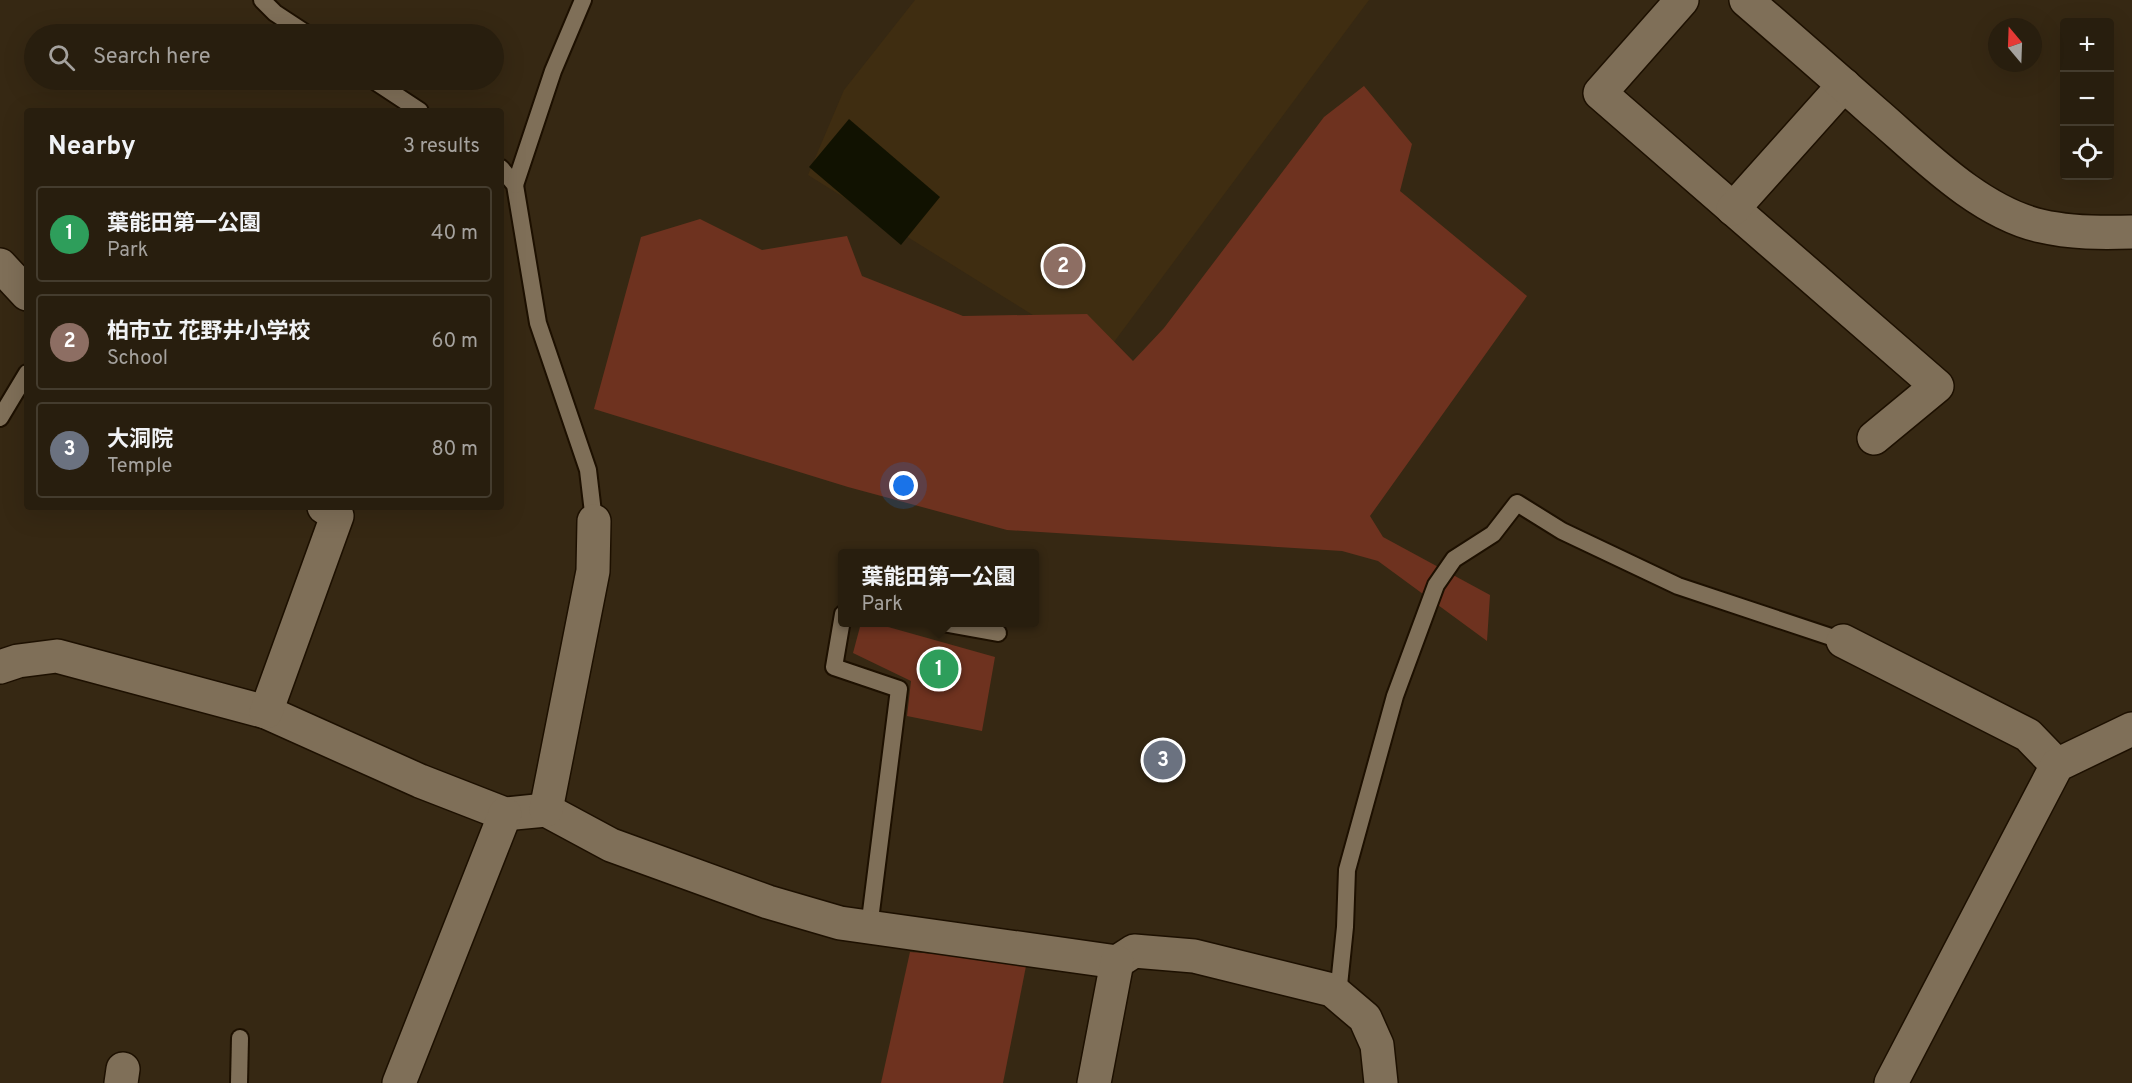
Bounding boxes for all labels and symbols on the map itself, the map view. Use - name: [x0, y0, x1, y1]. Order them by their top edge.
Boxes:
- north arrow: [1988, 18, 2042, 72]
- pin: 2: [1044, 244, 1082, 288]
- your location: [889, 471, 918, 500]
- pin: 1: [920, 646, 958, 692]
- pin: 3: [1144, 738, 1182, 783]

